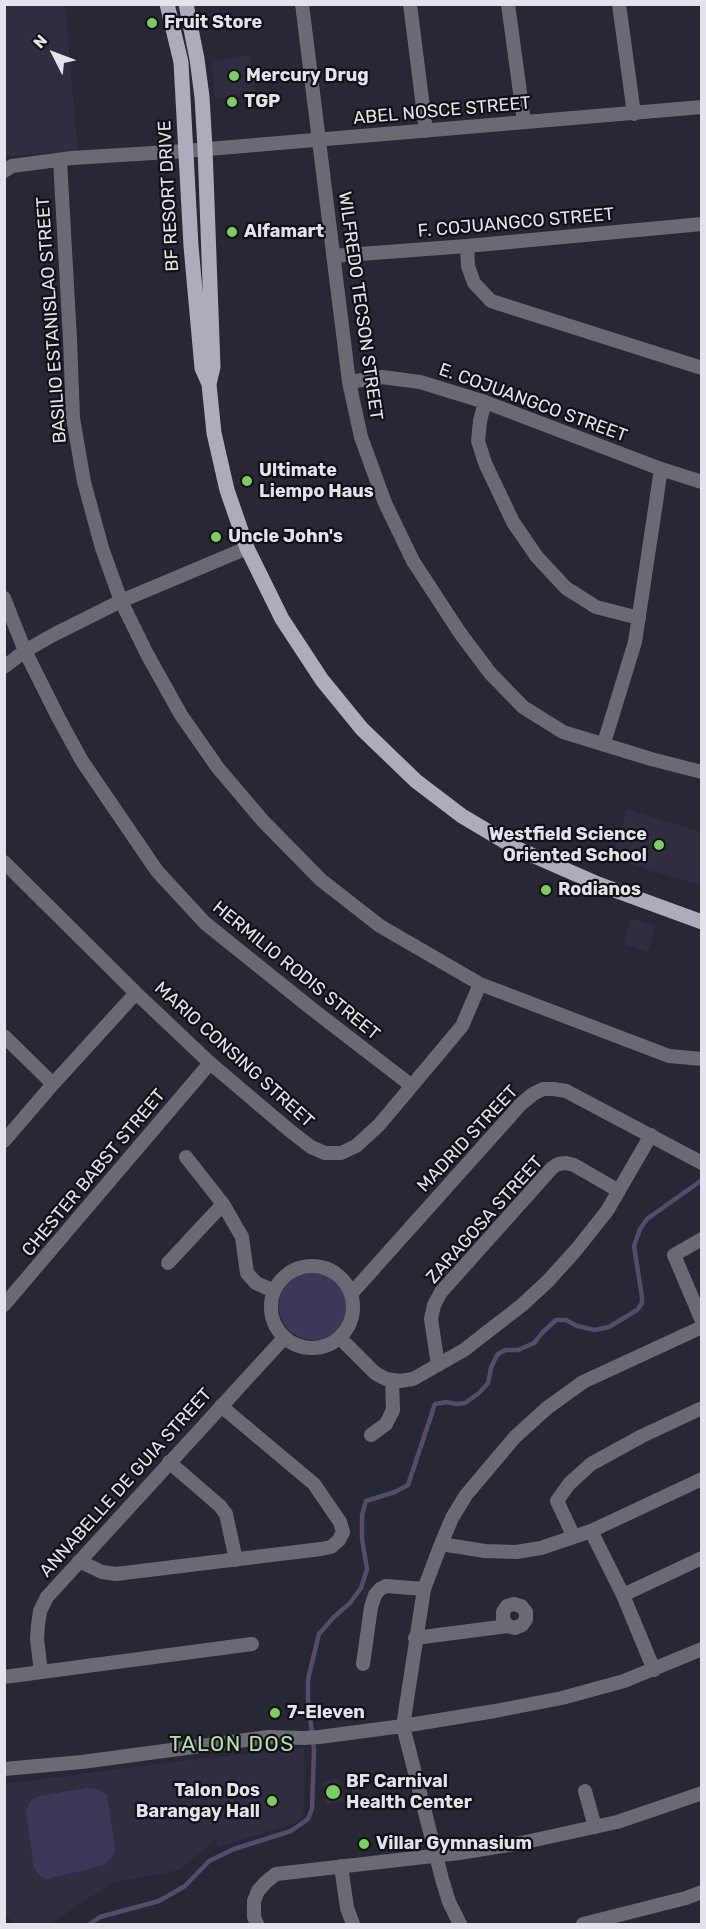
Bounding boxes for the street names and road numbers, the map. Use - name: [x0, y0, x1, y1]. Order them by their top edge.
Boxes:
- street label: ABEL NOSCE STREET: [352, 92, 532, 130]
- street label: BF RESORT DRIVE: [154, 120, 184, 272]
- street label: WILFREDO TECSON STREET: [333, 190, 387, 422]
- street label: BASILIO ESTANISLAO STREET: [33, 196, 71, 444]
- street label: F. COJUANGCO STREET: [417, 204, 615, 242]
- street label: E. COJUANGCO STREET: [436, 359, 630, 447]
- street label: HERMILIO RODIS STREET: [208, 897, 384, 1045]
- street label: MARIO CONSING STREET: [150, 978, 318, 1132]
- street label: MADRID STREET: [413, 1081, 523, 1197]
- street label: CHESTER BABST STREET: [18, 1085, 170, 1261]
- street label: ZARAGOSA STREET: [422, 1152, 548, 1288]
- street label: ANNABELLE DE GUIA STREET: [35, 1384, 217, 1582]

